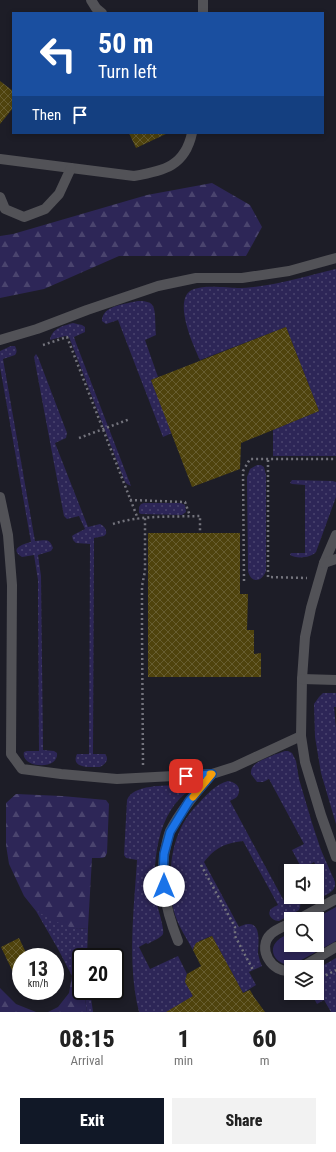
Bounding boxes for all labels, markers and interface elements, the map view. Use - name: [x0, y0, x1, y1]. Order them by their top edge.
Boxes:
- text: 50 m: [98, 27, 154, 60]
- icon: left: [32, 28, 84, 80]
- text: Turn left: [98, 61, 157, 82]
- icon: arrive: [69, 104, 91, 126]
- text: Then: [32, 106, 61, 124]
- pin: [169, 759, 203, 793]
- icon: arrive: [175, 765, 197, 787]
- map controls: [284, 864, 324, 1000]
- button: sound: [284, 864, 324, 904]
- position arrow: [143, 865, 185, 907]
- button: search: [284, 912, 324, 952]
- speed limit sign: 20: [72, 948, 124, 1000]
- text: 13: [28, 957, 48, 981]
- button: layers: [284, 960, 324, 1000]
- text: km/h: [28, 978, 48, 989]
- text: 08:15: [59, 1025, 115, 1053]
- text: 1: [177, 1025, 190, 1053]
- text: 60: [252, 1025, 277, 1053]
- text: Arrival: [70, 1053, 104, 1068]
- text: min: [174, 1053, 193, 1068]
- text: m: [260, 1053, 269, 1068]
- button: Exit: [20, 1098, 164, 1144]
- button: Share: [172, 1098, 316, 1144]

